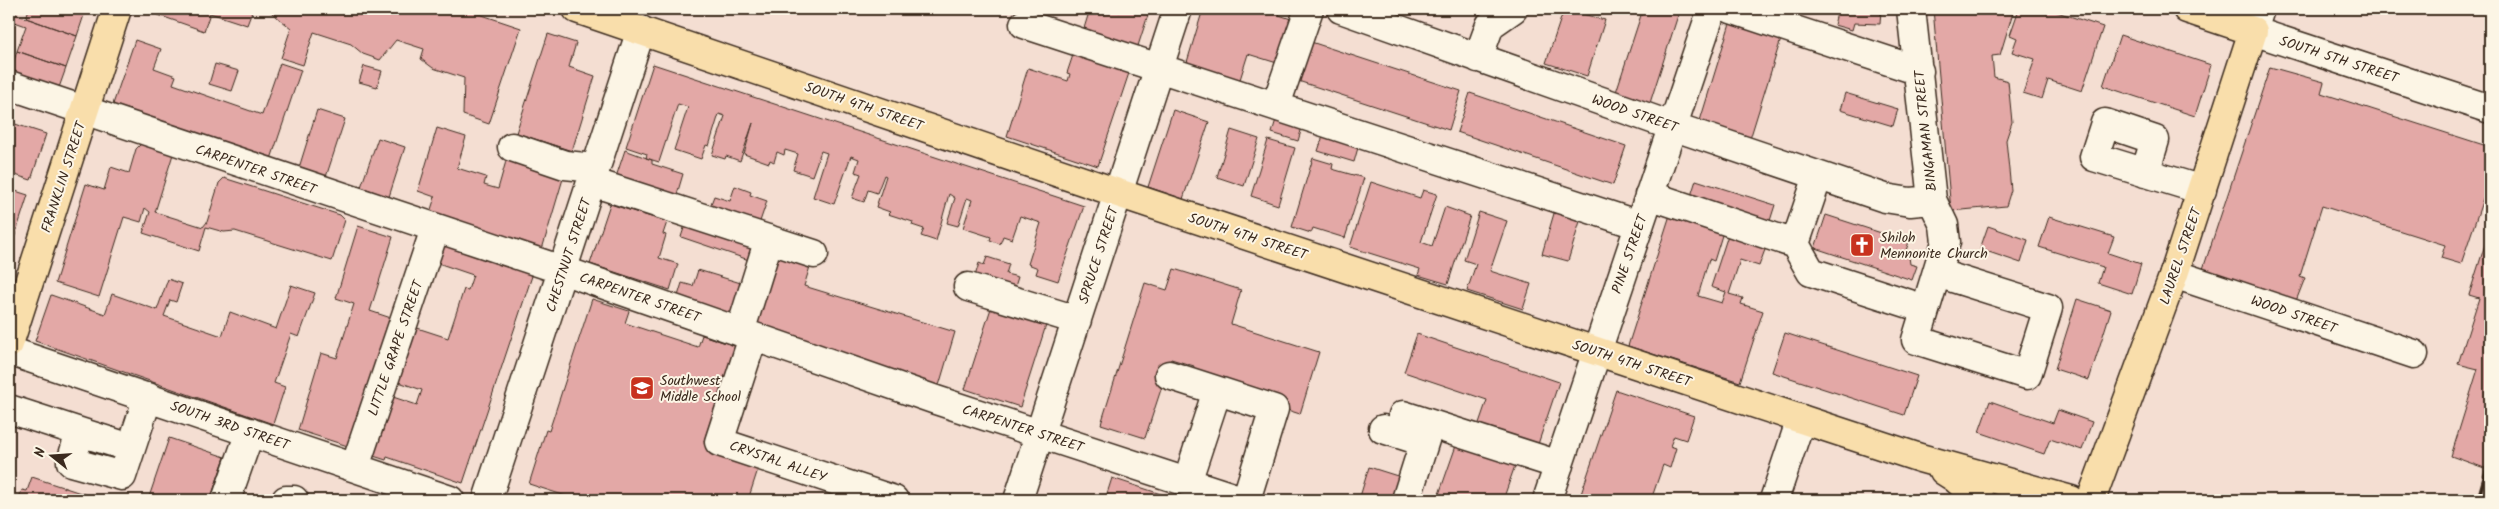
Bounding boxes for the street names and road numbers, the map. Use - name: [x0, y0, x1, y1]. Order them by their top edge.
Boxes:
- street label: SOUTH 5TH STREET: [2276, 30, 2402, 90]
- street label: BINGAMAN STREET: [1909, 68, 1943, 192]
- street label: SOUTH 4TH STREET: [801, 76, 927, 138]
- street label: WOOD STREET: [1589, 89, 1682, 139]
- street label: FRANKLIN STREET: [36, 117, 93, 236]
- street label: CARPENTER STREET: [192, 139, 321, 201]
- street label: CHESTNUT STREET: [540, 194, 598, 315]
- street label: SPRUCE STREET: [1073, 203, 1125, 307]
- street label: LAUREL STREET: [2154, 204, 2208, 308]
- street label: SOUTH 4TH STREET: [1185, 207, 1312, 267]
- street label: PINE STREET: [1606, 210, 1654, 297]
- street label: CARPENTER STREET: [576, 267, 705, 329]
- street label: LITTLE GRAPE STREET: [362, 276, 430, 419]
- street label: WOOD STREET: [2248, 290, 2341, 340]
- street label: SOUTH 4TH STREET: [1569, 334, 1696, 394]
- street label: SOUTH 3RD STREET: [167, 395, 294, 457]
- street label: CARPENTER STREET: [959, 399, 1088, 459]
- street label: CRYSTAL ALLEY: [726, 435, 830, 489]

